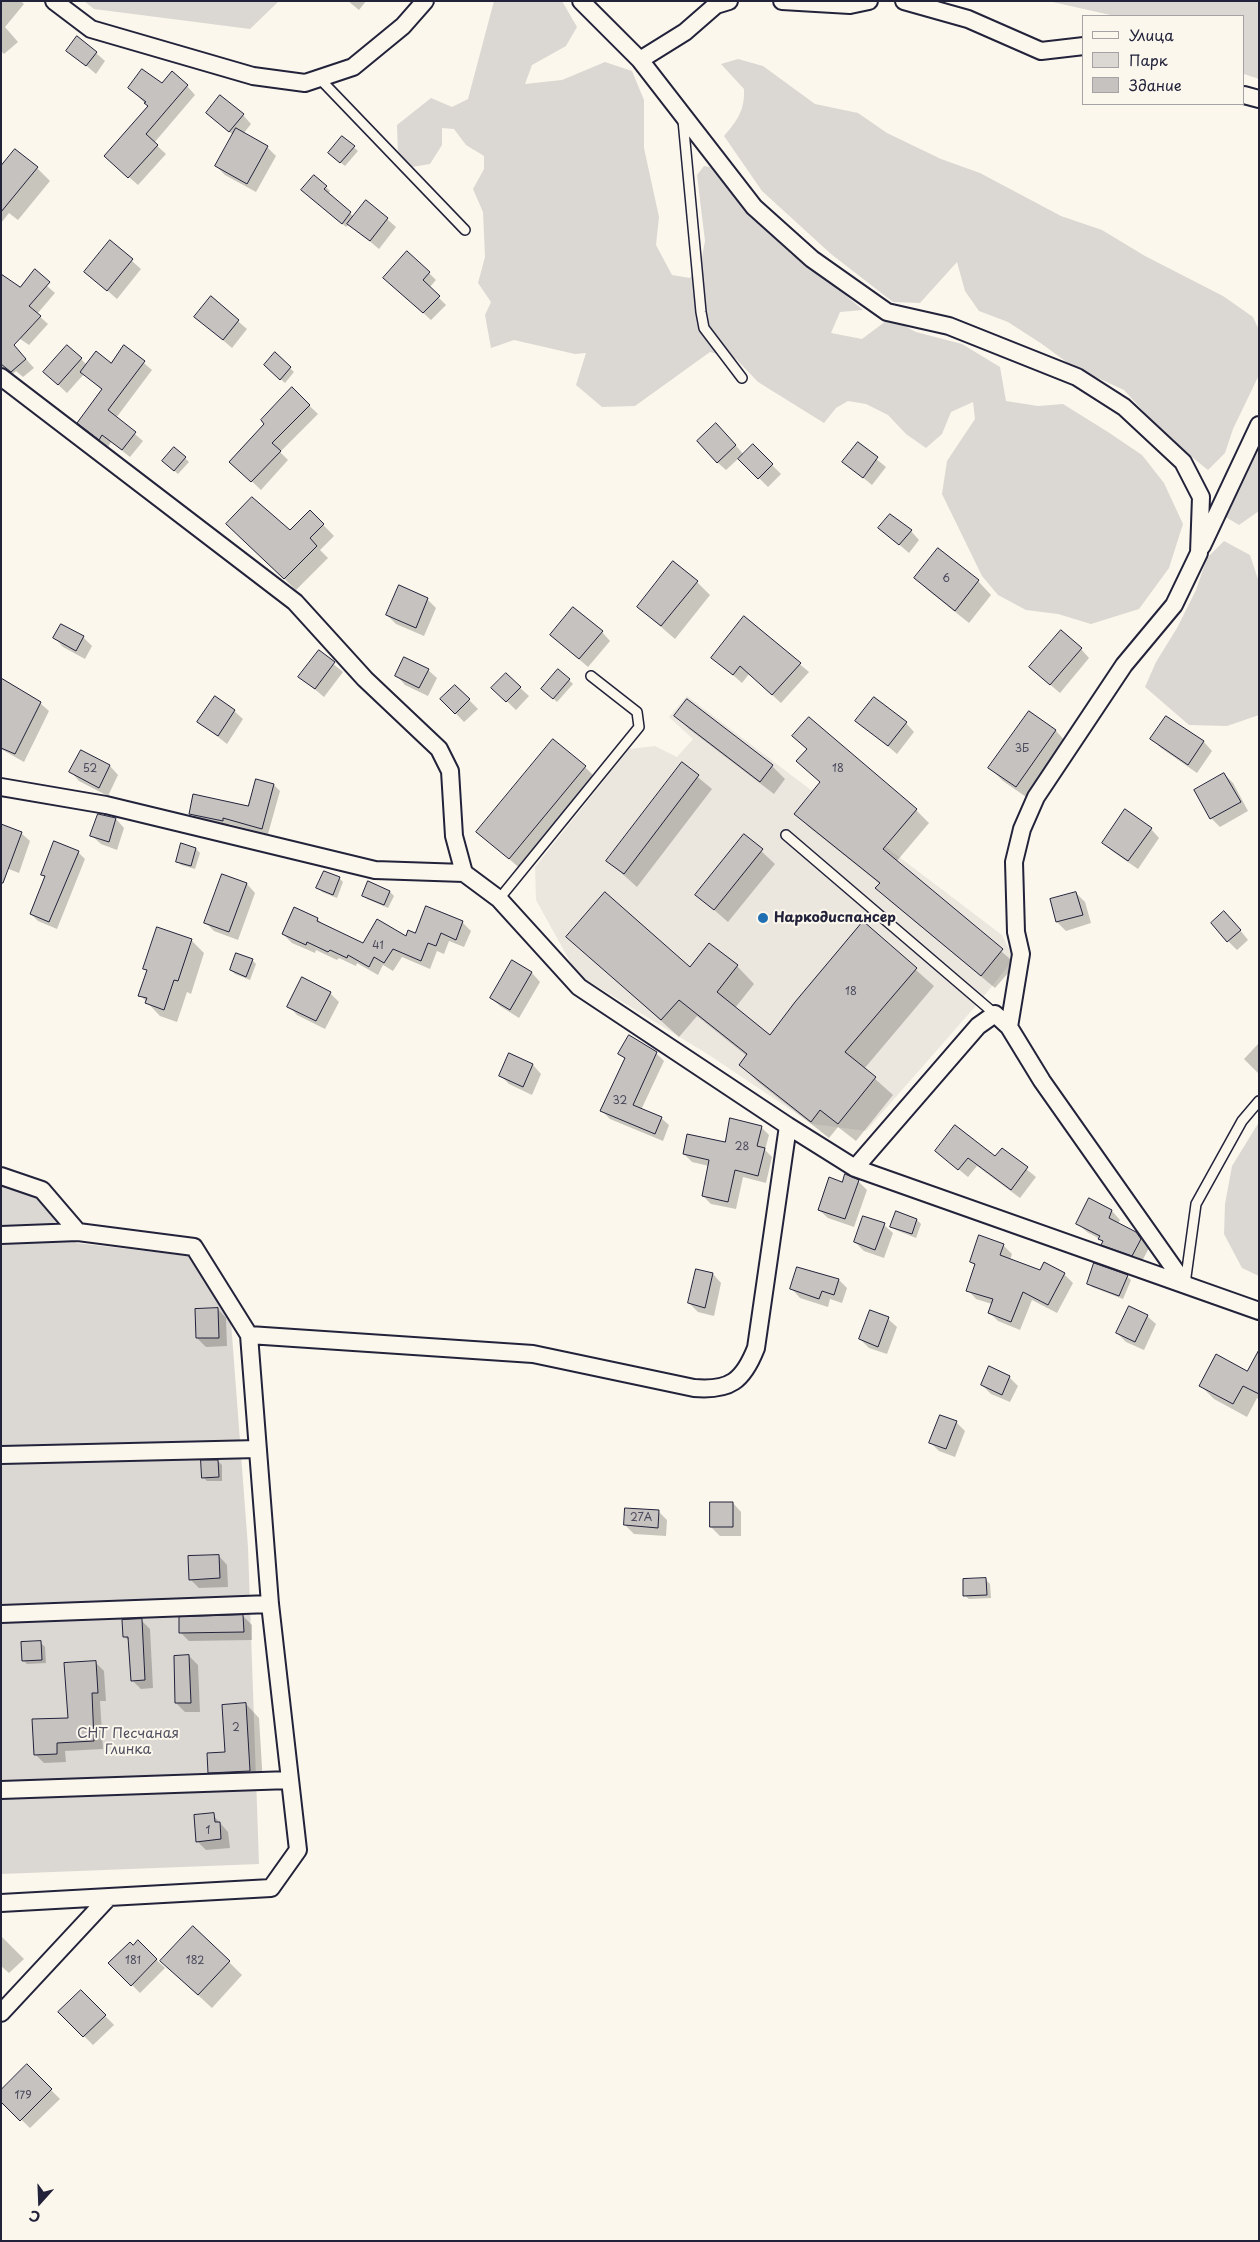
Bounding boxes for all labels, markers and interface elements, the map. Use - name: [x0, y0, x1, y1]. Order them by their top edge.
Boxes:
- legend: [1082, 15, 1245, 105]
- text: Улица: [1129, 23, 1174, 46]
- text: Парк: [1129, 48, 1168, 71]
- text: Здание: [1129, 73, 1182, 96]
- house number: 6: [942, 572, 950, 586]
- house number: 3Б: [1015, 742, 1029, 756]
- house number: 52: [83, 762, 97, 776]
- house number: 18: [832, 762, 844, 776]
- place label: Наркодиспансер: [774, 910, 896, 926]
- marker: Наркодиспансер: [756, 911, 770, 925]
- house number: 41: [372, 939, 384, 953]
- house number: 18: [845, 985, 857, 999]
- house number: 32: [613, 1094, 627, 1108]
- house number: 28: [735, 1140, 749, 1154]
- house number: 27А: [630, 1511, 652, 1525]
- house number: 2: [232, 1721, 240, 1735]
- park label: СНТ Песчаная Глинка: [77, 1726, 179, 1758]
- house number: 1: [206, 1824, 210, 1838]
- house number: 181: [125, 1954, 141, 1968]
- house number: 182: [186, 1954, 204, 1968]
- house number: 179: [14, 2089, 32, 2103]
- north arrow: [15, 2177, 65, 2227]
- text: С: [26, 2205, 43, 2228]

